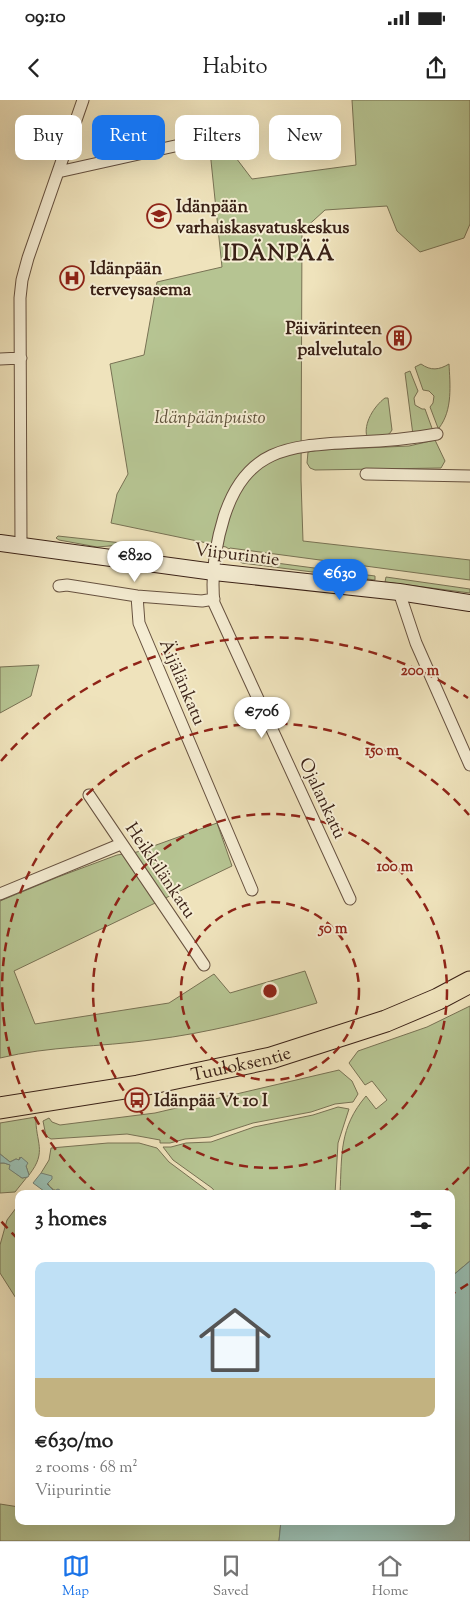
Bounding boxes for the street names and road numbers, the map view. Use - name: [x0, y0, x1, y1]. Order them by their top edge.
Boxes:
- street label: Viipurintie: [193, 538, 281, 574]
- street label: Äijälänkatu: [151, 636, 211, 730]
- street label: Ojalankatu: [291, 754, 351, 844]
- street label: Heikkilänkatu: [118, 818, 201, 924]
- street label: Tuuloksentie: [189, 1041, 295, 1089]

